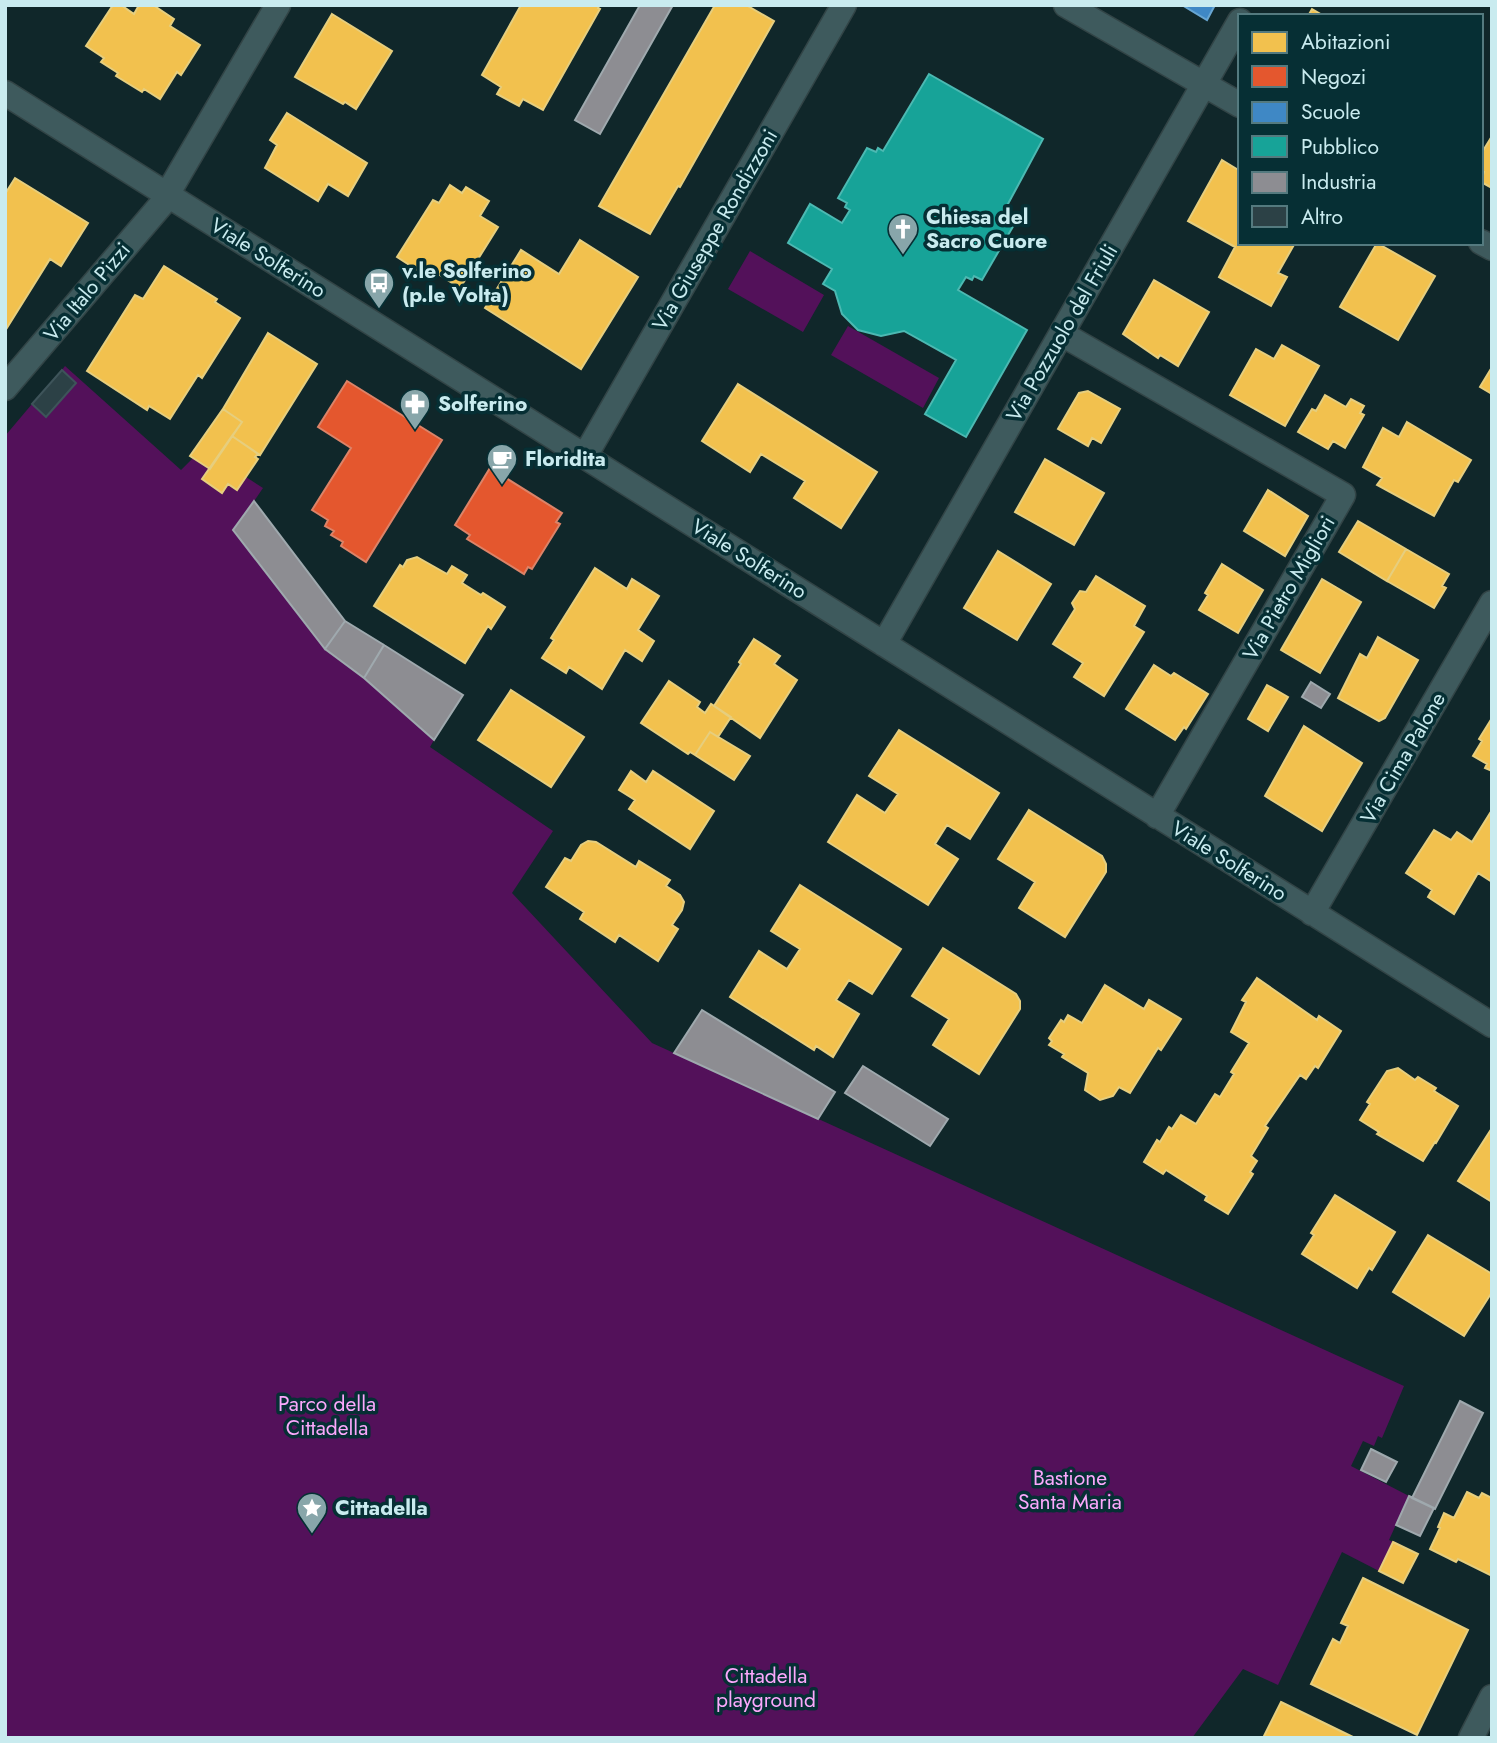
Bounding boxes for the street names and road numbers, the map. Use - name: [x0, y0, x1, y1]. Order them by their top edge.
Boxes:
- street label: Via Giuseppe Rondizzoni: [645, 124, 785, 336]
- street label: Viale Solferino: [204, 211, 332, 305]
- street label: Via Italo Pizzi: [37, 236, 137, 348]
- street label: Via Pozzuolo del Friuli: [999, 239, 1125, 427]
- street label: Via Pietro Migliori: [1235, 510, 1343, 666]
- street label: Viale Solferino: [685, 512, 813, 606]
- street label: Via Cima Palone: [1353, 686, 1453, 829]
- street label: Viale Solferino: [1165, 814, 1293, 908]

